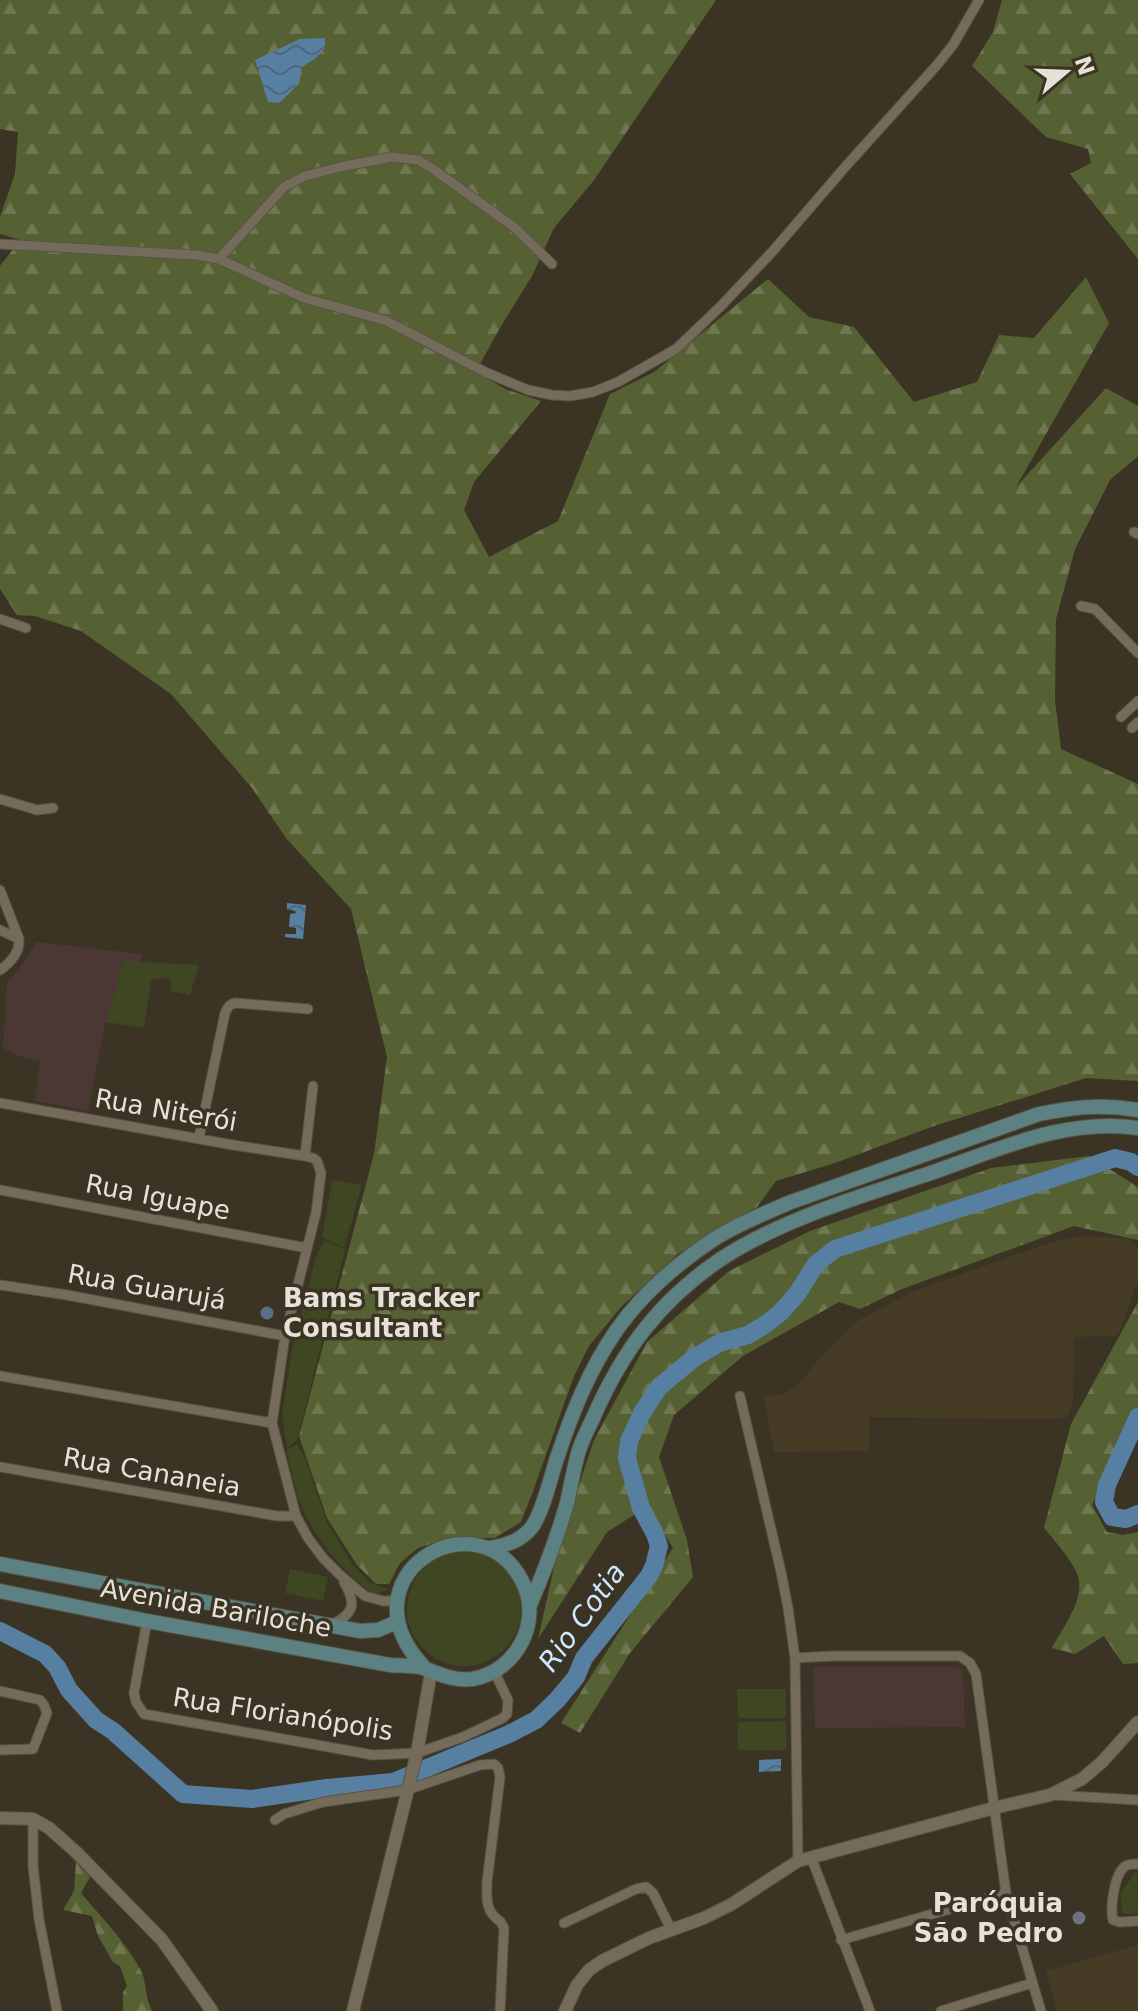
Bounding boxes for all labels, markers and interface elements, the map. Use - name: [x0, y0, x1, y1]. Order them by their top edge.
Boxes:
- north arrow: [1026, 32, 1106, 112]
- text: N: [1070, 53, 1099, 78]
- street label: Rua Niterói: [93, 1083, 239, 1137]
- street label: Rua Iguape: [83, 1168, 233, 1226]
- street label: Rua Guarujá: [65, 1258, 229, 1316]
- place label: Bams Tracker Consultant: [283, 1283, 480, 1343]
- marker: Bams Tracker Consultant: [258, 1304, 276, 1322]
- street label: Rua Cananeia: [61, 1442, 243, 1502]
- water label: Rio Cotia: [532, 1556, 632, 1678]
- street label: Avenida Bariloche: [98, 1573, 334, 1643]
- street label: Rua Florianópolis: [171, 1682, 395, 1746]
- place label: Paróquia São Pedro: [914, 1888, 1063, 1948]
- marker: Paróquia São Pedro: [1070, 1909, 1088, 1927]

